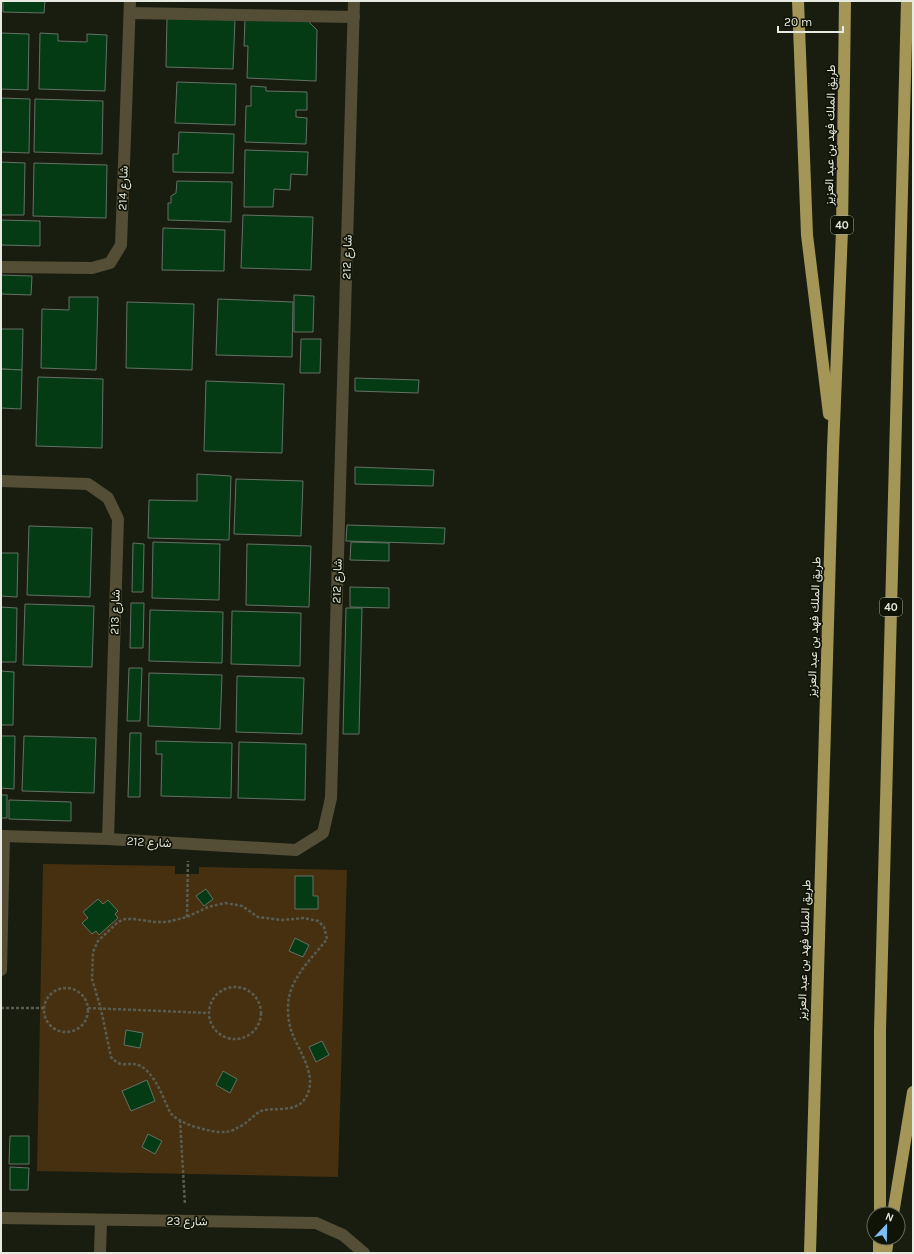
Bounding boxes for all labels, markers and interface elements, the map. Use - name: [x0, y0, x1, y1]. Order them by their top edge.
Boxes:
- scale bar: [778, 8, 843, 34]
- text: 20 m: [784, 15, 812, 29]
- street label: طريق الملك فهد بن عبد العزيز: [822, 64, 839, 207]
- street label: شارع 214: [115, 165, 133, 211]
- road number: 40: [831, 216, 853, 234]
- street label: شارع 212: [339, 234, 357, 280]
- street label: طريق الملك فهد بن عبد العزيز: [805, 556, 824, 699]
- street label: شارع 212: [329, 558, 347, 604]
- street label: شارع 213: [107, 589, 125, 635]
- road number: 40: [880, 598, 902, 616]
- street label: شارع 212: [126, 834, 172, 852]
- street label: طريق الملك فهد بن عبد العزيز: [795, 879, 814, 1022]
- north arrow: [866, 1206, 906, 1246]
- text: N: [883, 1210, 896, 1225]
- street label: شارع 23: [166, 1214, 208, 1230]

